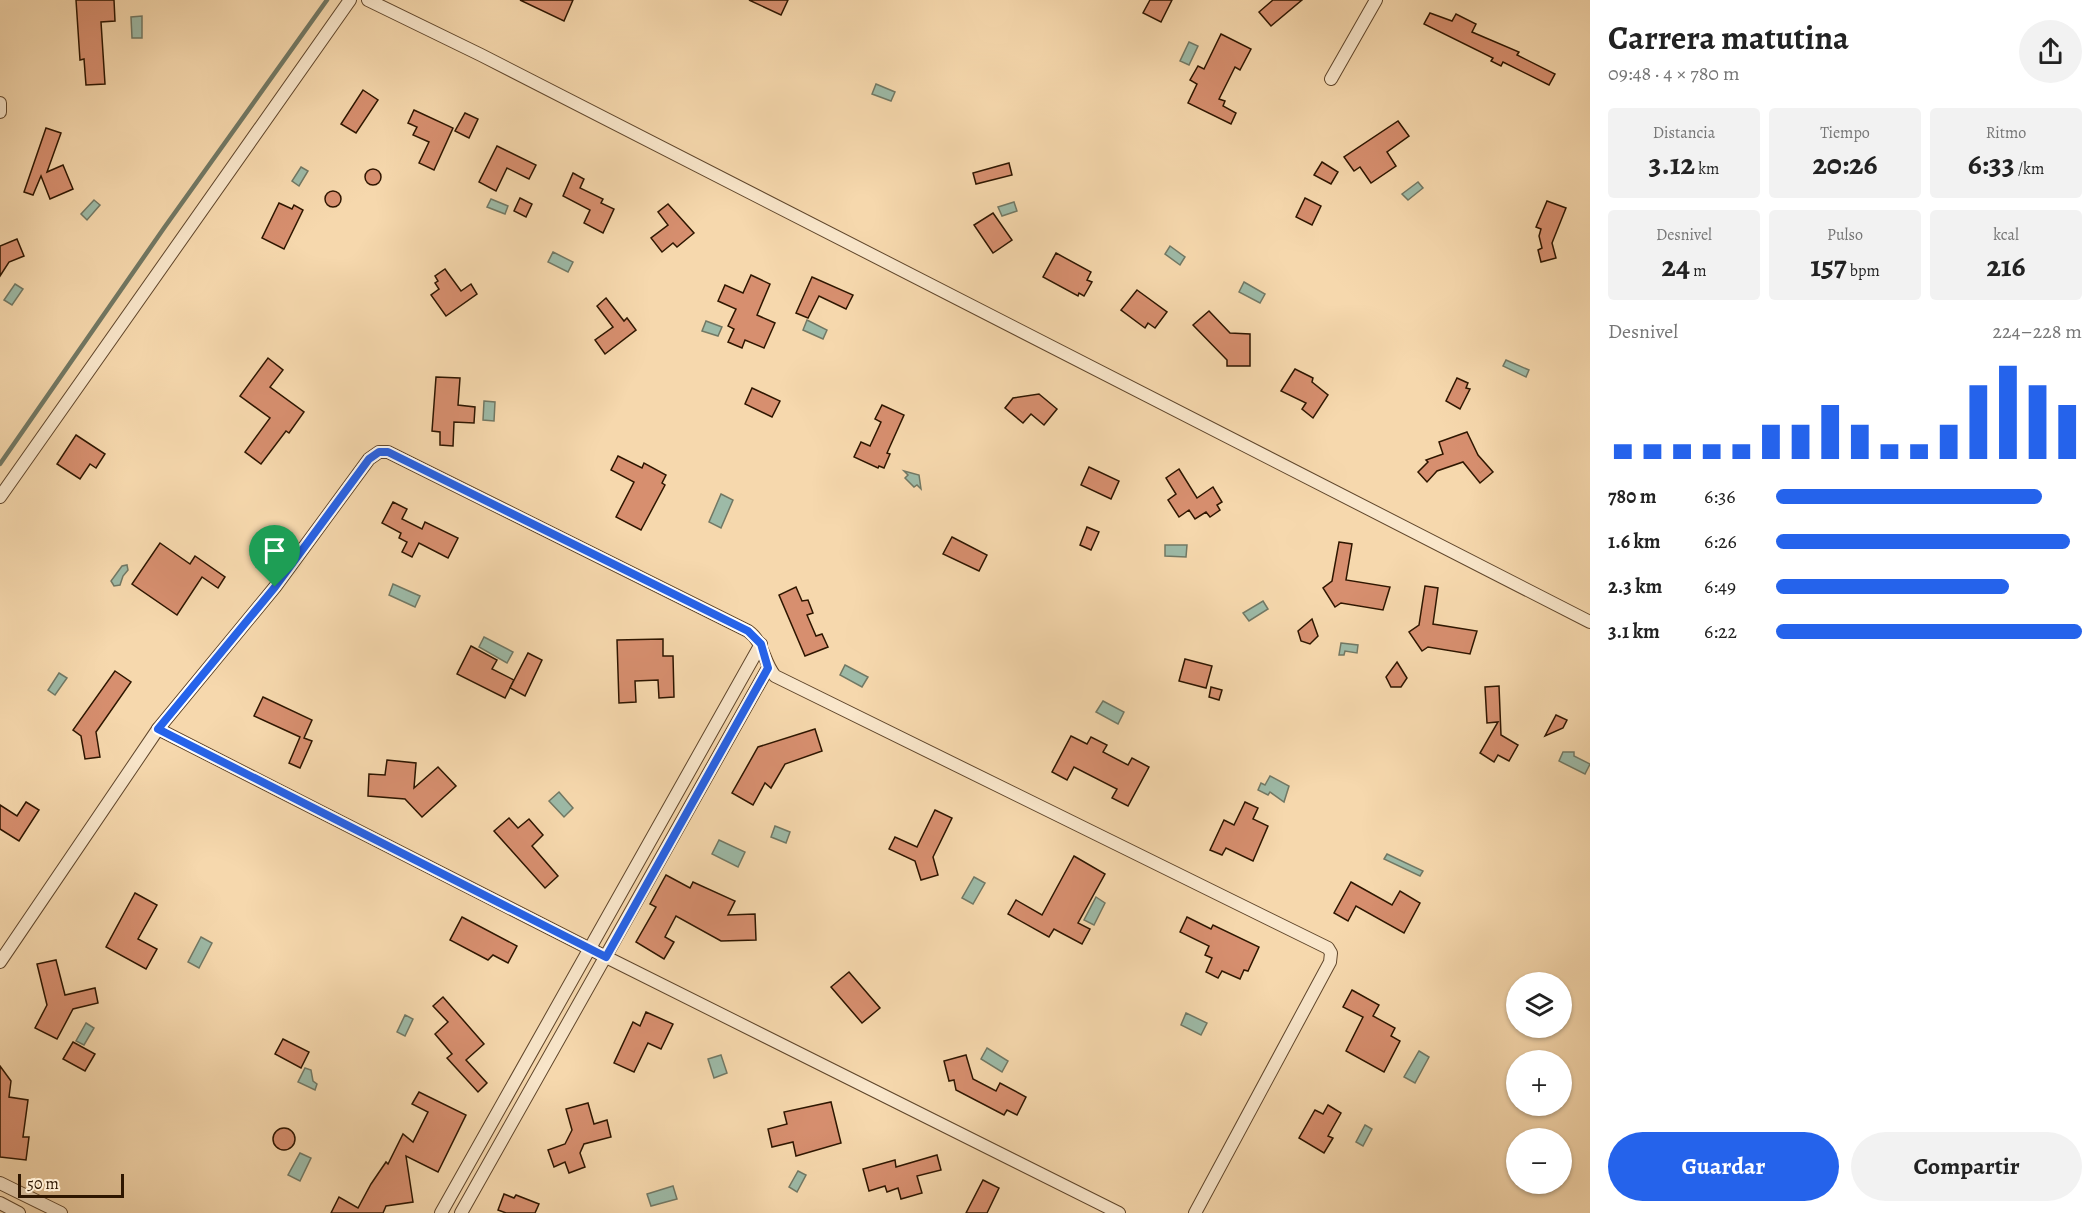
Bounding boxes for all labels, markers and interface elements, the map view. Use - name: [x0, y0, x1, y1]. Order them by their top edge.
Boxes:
- text: Carrera matutina: [1608, 15, 1849, 60]
- button: share: [2019, 20, 2082, 83]
- text: 09:48 · 4 × 780 m: [1608, 60, 1740, 87]
- text: Distancia: [1653, 122, 1715, 144]
- text: Tiempo: [1820, 122, 1870, 144]
- text: Ritmo: [1986, 122, 2026, 144]
- text: 3.12: [1649, 144, 1695, 184]
- text: 20:26: [1812, 144, 1878, 184]
- text: 6:33: [1968, 144, 2015, 184]
- text: km: [1695, 158, 1719, 180]
- text: /km: [2015, 158, 2044, 180]
- text: Desnivel: [1656, 224, 1712, 246]
- text: Pulso: [1827, 224, 1863, 246]
- text: kcal: [1993, 224, 2019, 246]
- text: 24: [1661, 246, 1690, 286]
- text: 157: [1810, 246, 1847, 286]
- text: 216: [1986, 246, 2026, 286]
- text: m: [1690, 260, 1707, 282]
- text: bpm: [1847, 260, 1880, 282]
- text: Desnivel: [1608, 318, 1678, 345]
- text: 224–228 m: [1992, 318, 2082, 345]
- text: 780 m: [1608, 483, 1656, 510]
- text: 6:36: [1704, 483, 1736, 510]
- pin: [249, 525, 300, 587]
- text: 1.6 km: [1608, 528, 1661, 555]
- text: 6:26: [1704, 528, 1737, 555]
- icon: arrive: [258, 534, 291, 567]
- text: 2.3 km: [1608, 573, 1662, 600]
- text: 6:49: [1704, 573, 1736, 600]
- text: 3.1 km: [1608, 618, 1660, 645]
- text: 6:22: [1704, 618, 1737, 645]
- map controls: [1506, 972, 1572, 1194]
- button: layers: [1506, 972, 1572, 1038]
- button: +: [1506, 1050, 1572, 1116]
- button: −: [1506, 1128, 1572, 1194]
- button: Guardar: [1608, 1132, 1839, 1201]
- button: Compartir: [1851, 1132, 2082, 1201]
- scale bar: [18, 1171, 124, 1198]
- text: 50 m: [27, 1173, 59, 1195]

